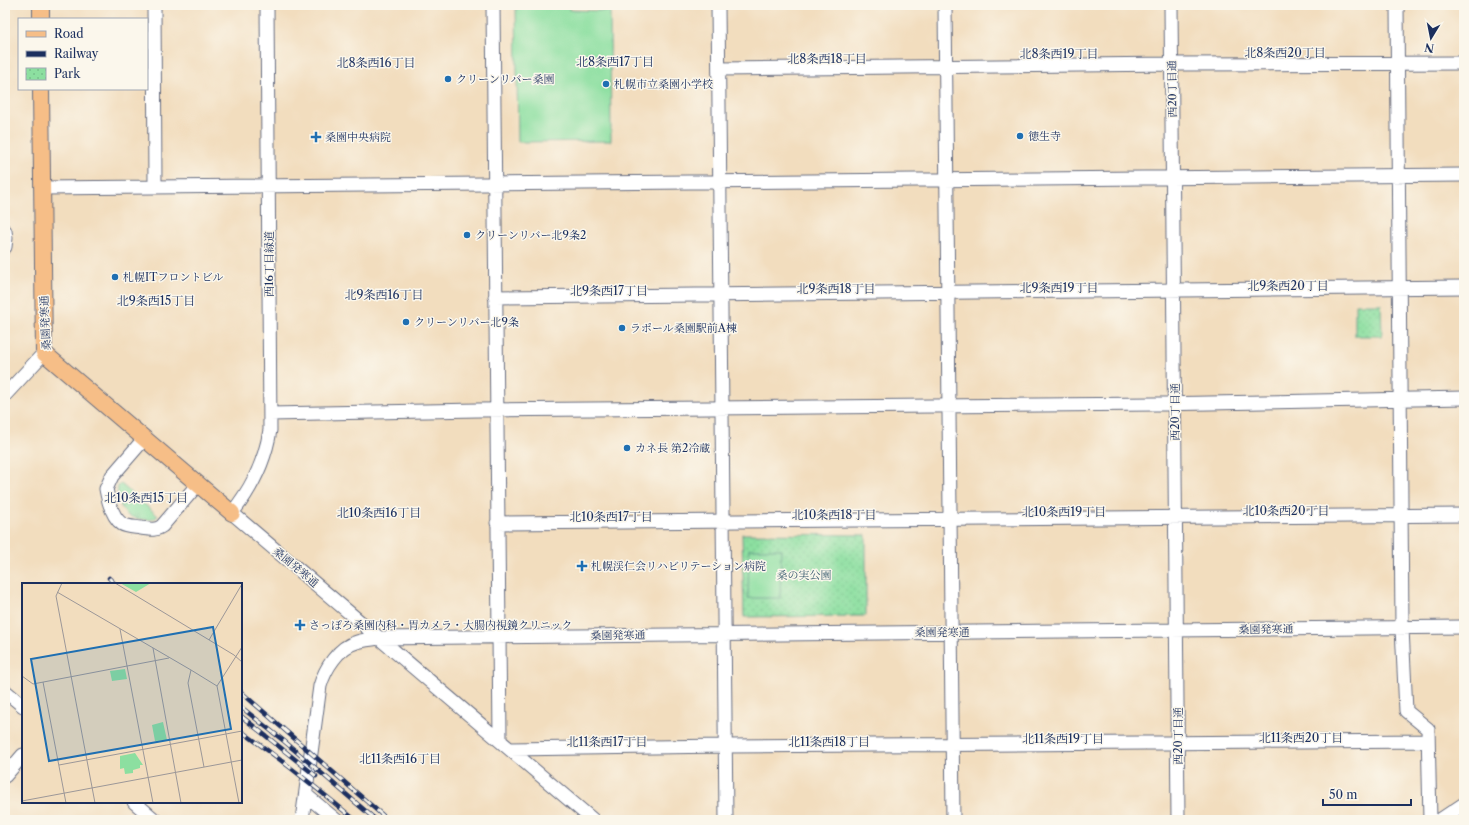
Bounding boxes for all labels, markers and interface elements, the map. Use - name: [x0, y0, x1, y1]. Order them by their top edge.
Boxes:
- legend: [18, 18, 148, 90]
- north arrow: [1411, 18, 1451, 58]
- text: Road: [54, 26, 84, 41]
- text: N: [1423, 40, 1435, 56]
- district label: 北8条西20丁目: [1244, 45, 1326, 60]
- text: Railway: [54, 46, 99, 61]
- district label: 北8条西19丁目: [1019, 46, 1099, 61]
- district label: 北8条西18丁目: [787, 51, 867, 66]
- district label: 北8条西17丁目: [576, 54, 654, 69]
- district label: 北8条西16丁目: [336, 55, 416, 70]
- street label: 西20丁目通: [1165, 60, 1179, 118]
- text: Park: [54, 66, 81, 81]
- place label: クリーンリバー桑園: [456, 72, 554, 86]
- marker: クリーンリバー桑園: [443, 74, 453, 84]
- place label: 札幌市立桑園小学校: [614, 77, 713, 91]
- marker: 札幌市立桑園小学校: [601, 79, 611, 89]
- place label: 徳生寺: [1028, 129, 1061, 143]
- place label: 桑園中央病院: [325, 130, 391, 144]
- marker: 桑園中央病院: [310, 131, 322, 143]
- marker: 徳生寺: [1015, 131, 1025, 141]
- place label: クリーンリバー北9条2: [475, 228, 586, 242]
- marker: クリーンリバー北9条2: [462, 230, 472, 240]
- street label: 西16丁目緑道: [262, 231, 276, 297]
- place label: 札幌ITフロントビル: [123, 270, 223, 284]
- marker: 札幌ITフロントビル: [110, 272, 120, 282]
- district label: 北9条西20丁目: [1247, 278, 1329, 293]
- district label: 北9条西19丁目: [1019, 280, 1099, 295]
- district label: 北9条西18丁目: [796, 281, 876, 296]
- district label: 北9条西17丁目: [570, 283, 648, 298]
- district label: 北9条西16丁目: [344, 287, 424, 302]
- district label: 北9条西15丁目: [117, 293, 195, 308]
- street label: 桑園発寒通: [37, 295, 53, 351]
- place label: クリーンリバー北9条: [414, 315, 519, 329]
- marker: クリーンリバー北9条: [401, 317, 411, 327]
- place label: ラポール桑園駅前A棟: [630, 321, 737, 335]
- marker: ラポール桑園駅前A棟: [617, 323, 627, 333]
- street label: 西20丁目通: [1168, 383, 1182, 441]
- place label: カネ長 第2冷蔵: [635, 441, 710, 455]
- marker: カネ長 第2冷蔵: [622, 443, 632, 453]
- district label: 北10条西15丁目: [104, 490, 188, 505]
- district label: 北10条西20丁目: [1242, 503, 1330, 518]
- district label: 北10条西19丁目: [1022, 504, 1106, 519]
- district label: 北10条西16丁目: [337, 505, 421, 520]
- district label: 北10条西18丁目: [792, 507, 876, 522]
- district label: 北10条西17丁目: [569, 509, 653, 524]
- street label: 桑園発寒通: [270, 544, 322, 590]
- place label: 札幌渓仁会リハビリテーション病院: [591, 559, 766, 573]
- marker: 札幌渓仁会リハビリテーション病院: [576, 560, 588, 572]
- park label: 桑の実公園: [777, 568, 832, 582]
- inset map: [22, 583, 242, 803]
- place label: さっぽろ桑園内科・胃カメラ・大腸内視鏡クリニック: [309, 618, 572, 632]
- marker: さっぽろ桑園内科・胃カメラ・大腸内視鏡クリニック: [294, 619, 306, 631]
- street label: 桑園発寒通: [1238, 622, 1294, 636]
- street label: 桑園発寒通: [915, 625, 970, 639]
- street label: 桑園発寒通: [590, 628, 646, 642]
- street label: 西20丁目通: [1171, 707, 1185, 765]
- district label: 北11条西20丁目: [1259, 730, 1343, 745]
- district label: 北11条西19丁目: [1022, 731, 1104, 746]
- district label: 北11条西17丁目: [566, 734, 648, 749]
- district label: 北11条西18丁目: [788, 734, 870, 749]
- district label: 北11条西16丁目: [359, 751, 441, 766]
- scale bar: [1323, 781, 1411, 807]
- text: 50 m: [1329, 787, 1358, 802]

